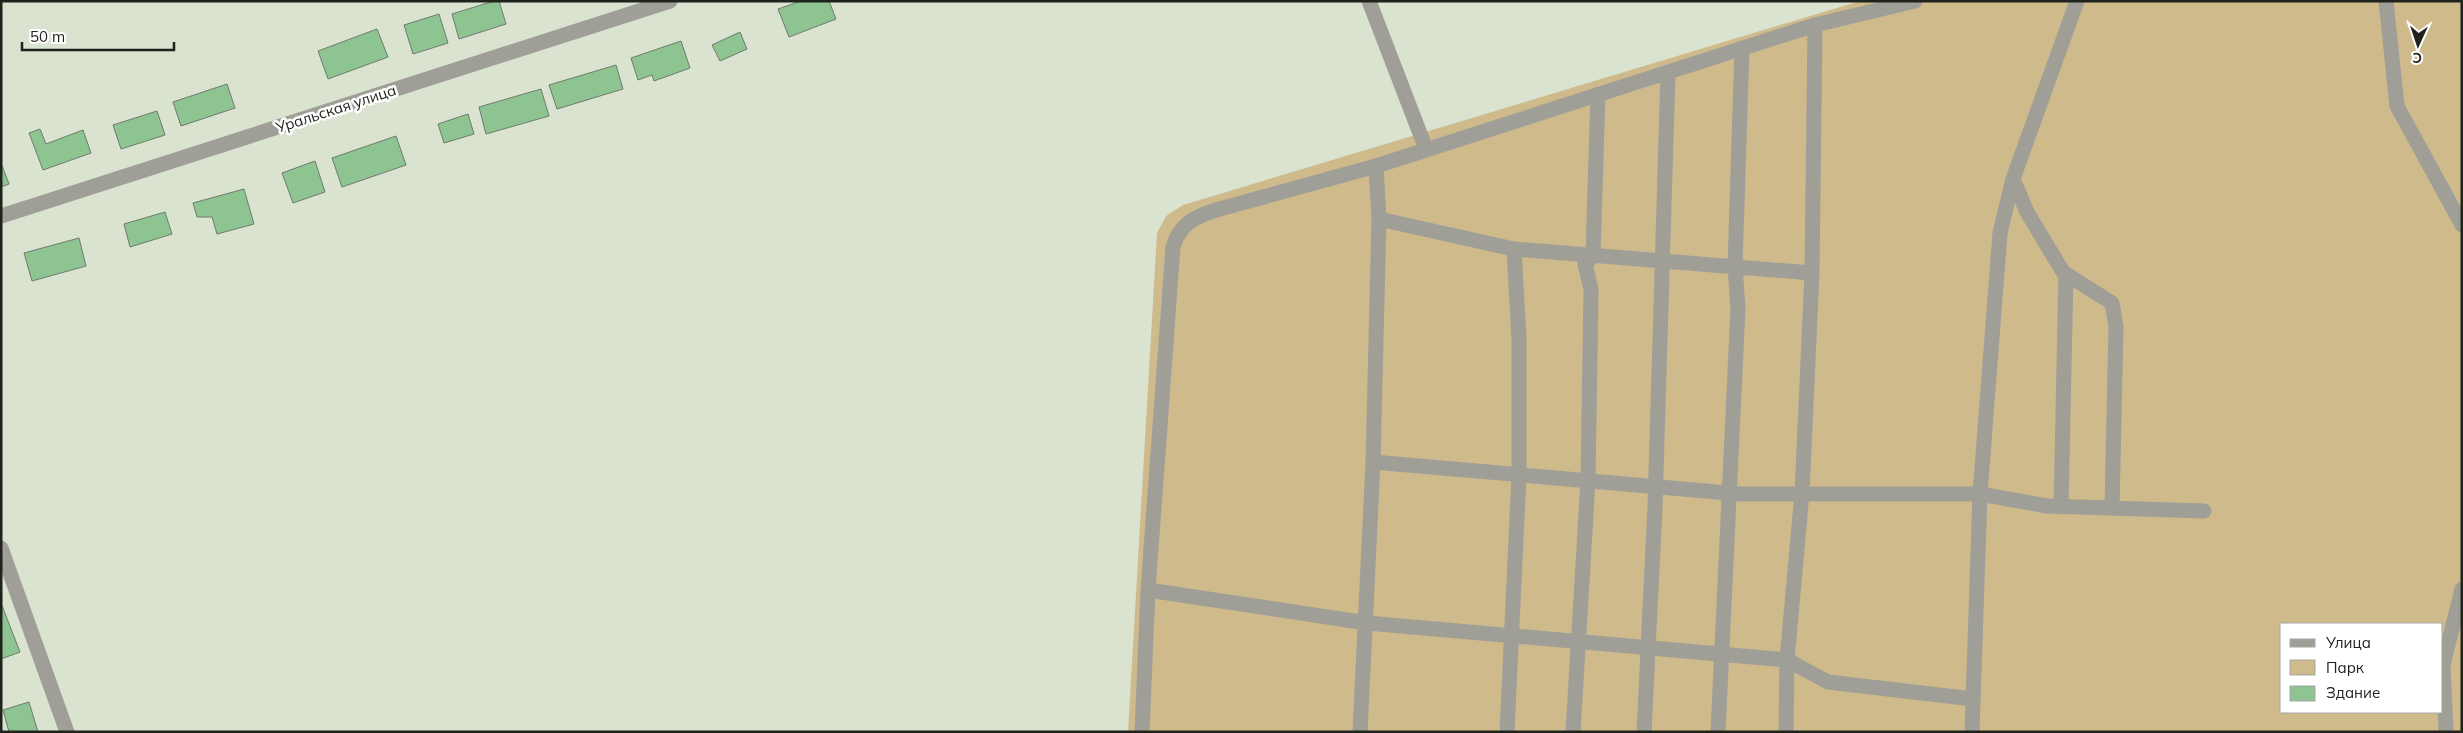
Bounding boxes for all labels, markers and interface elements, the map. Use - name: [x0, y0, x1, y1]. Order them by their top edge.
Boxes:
- scale bar: [22, 20, 175, 52]
- north arrow: [2393, 20, 2443, 70]
- text: 50 m: [30, 27, 65, 46]
- text: С: [2412, 49, 2423, 67]
- street label: Уральская улица: [272, 80, 398, 137]
- legend: [2280, 623, 2443, 713]
- text: Улица: [2325, 633, 2371, 652]
- text: Парк: [2326, 658, 2365, 677]
- text: Здание: [2326, 683, 2380, 702]

